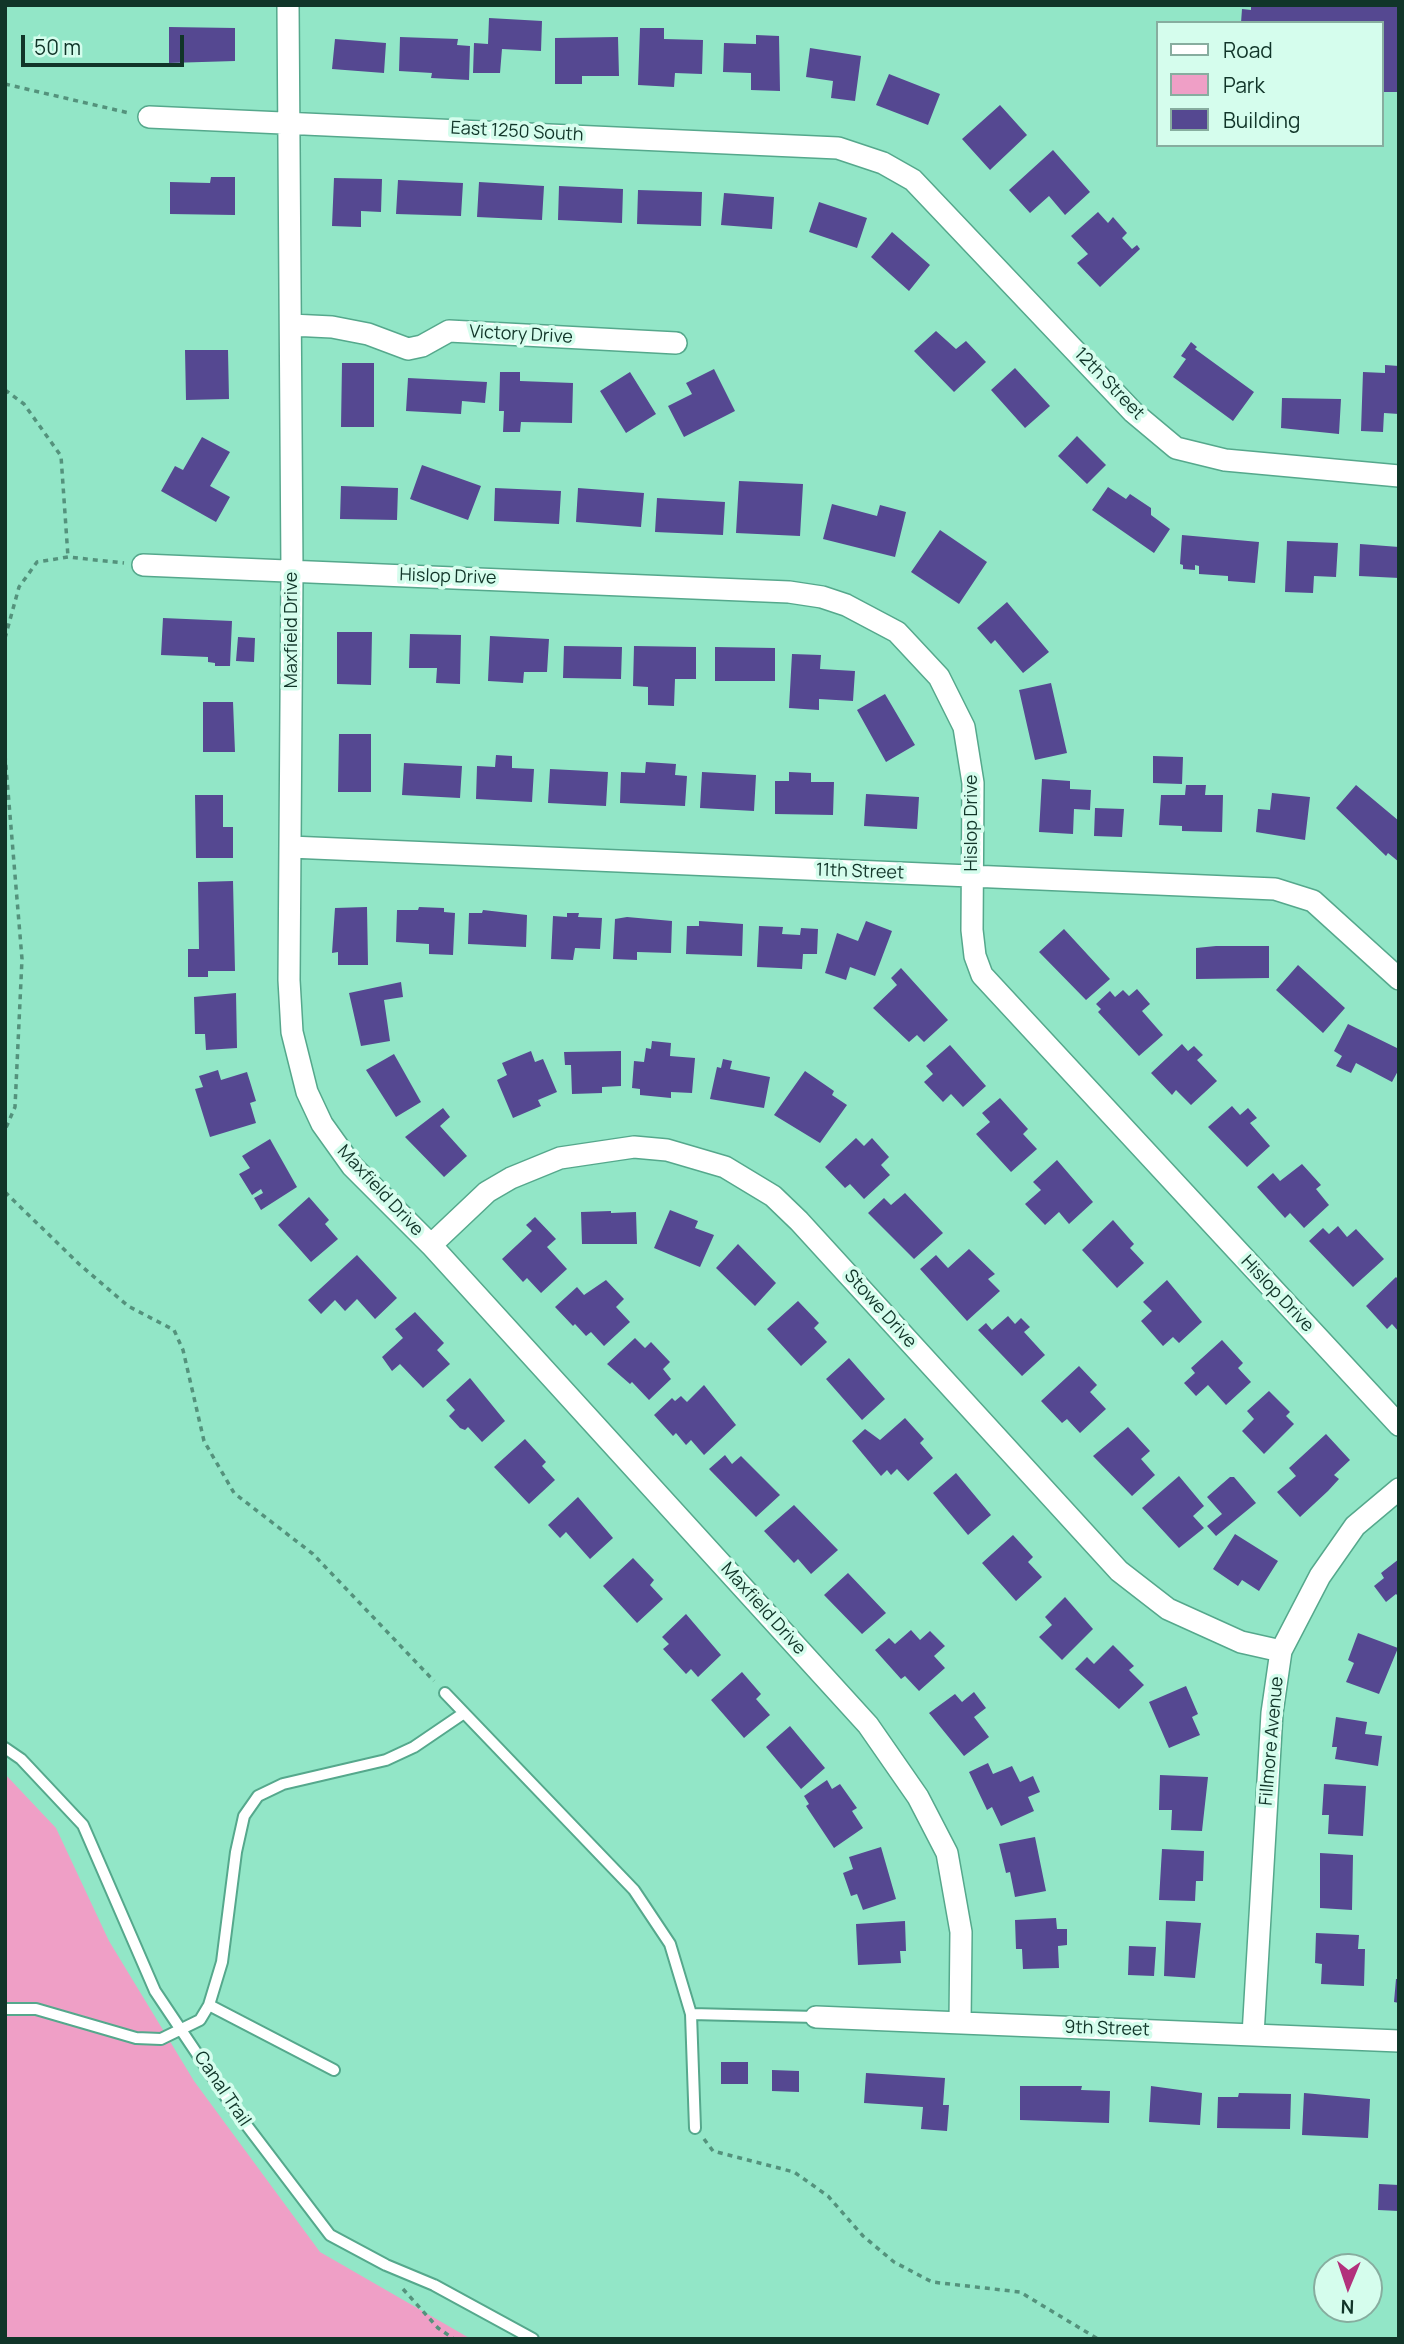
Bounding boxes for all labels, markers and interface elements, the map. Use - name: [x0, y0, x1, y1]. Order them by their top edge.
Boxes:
- scale bar: [24, 21, 187, 65]
- legend: [1156, 21, 1383, 147]
- text: 50 m: [34, 33, 81, 61]
- text: Road: [1223, 36, 1273, 64]
- text: Park: [1223, 71, 1265, 99]
- text: Building: [1223, 106, 1300, 134]
- street label: East 1250 South: [450, 118, 584, 146]
- street label: Victory Drive: [469, 322, 573, 348]
- street label: 12th Street: [1069, 344, 1149, 424]
- street label: Hislop Drive: [399, 565, 497, 589]
- street label: Maxfield Drive: [281, 572, 303, 688]
- street label: Hislop Drive: [961, 774, 983, 872]
- street label: 11th Street: [815, 860, 905, 884]
- street label: Maxfield Drive: [332, 1141, 428, 1241]
- street label: Hislop Drive: [1236, 1251, 1318, 1337]
- street label: Stowe Drive: [839, 1265, 921, 1353]
- street label: Maxfield Drive: [716, 1558, 810, 1660]
- street label: Fillmore Avenue: [1256, 1676, 1288, 1806]
- street label: 9th Street: [1064, 2017, 1150, 2041]
- street label: Canal Trail: [189, 2047, 255, 2131]
- north arrow: [1313, 2253, 1383, 2323]
- text: N: [1340, 2294, 1355, 2320]

